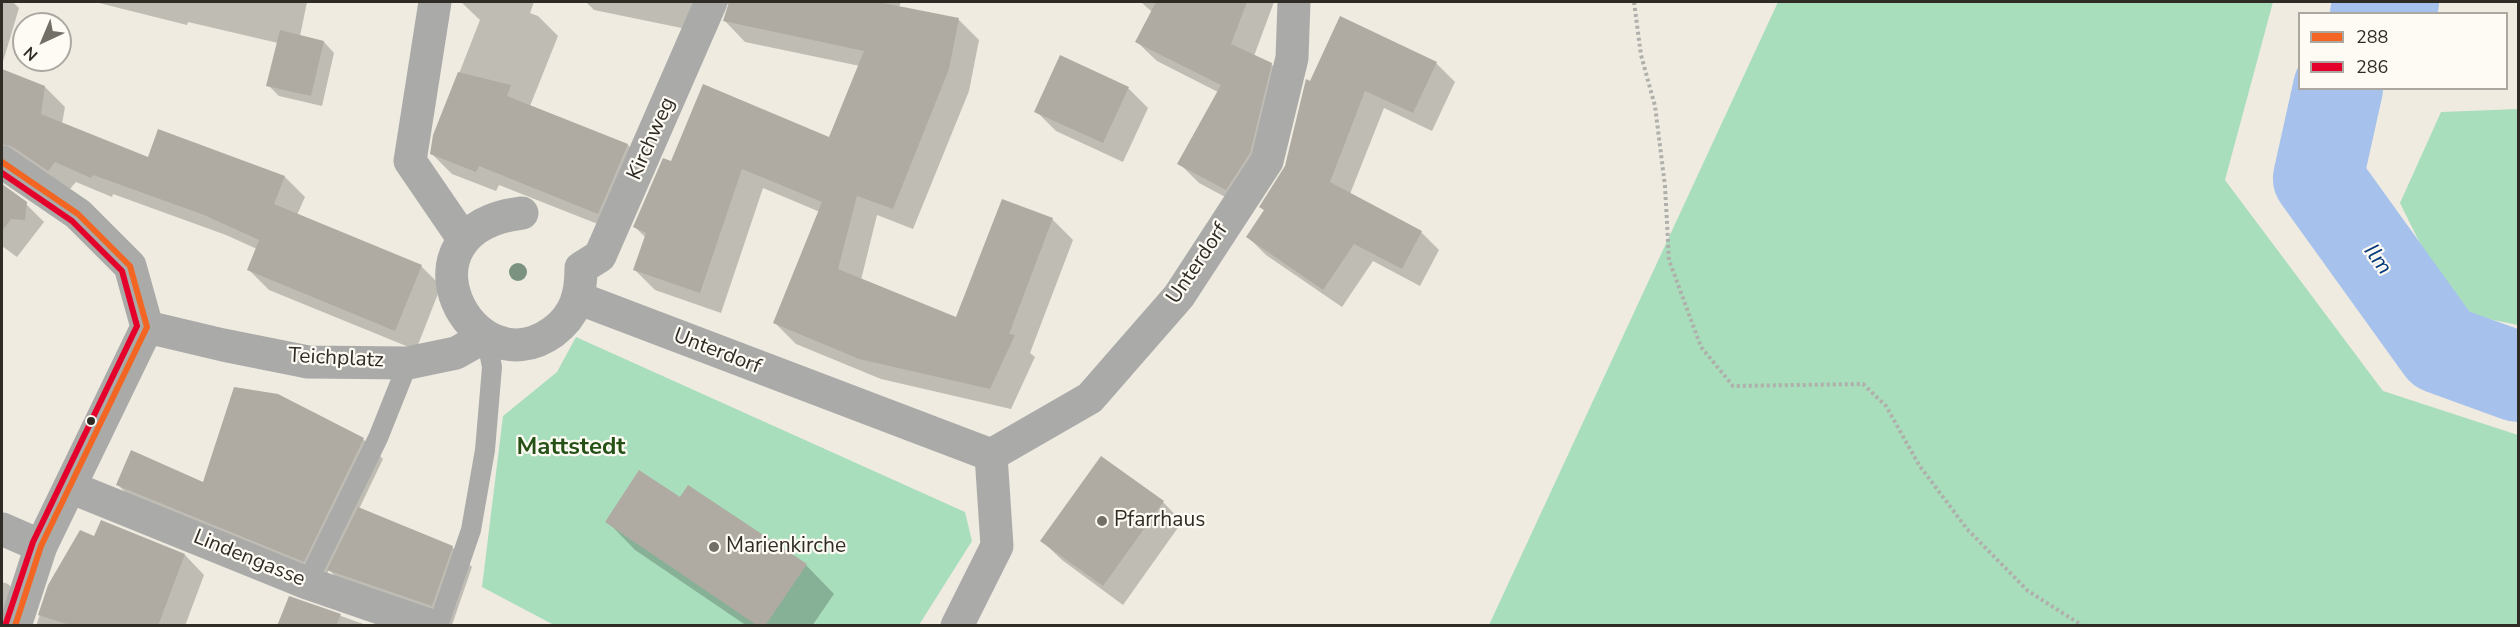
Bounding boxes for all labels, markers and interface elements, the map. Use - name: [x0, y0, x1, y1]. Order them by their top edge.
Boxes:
- north arrow: [12, 12, 72, 72]
- legend: [2298, 12, 2508, 90]
- text: 288: [2356, 25, 2388, 49]
- text: N: [19, 41, 43, 66]
- text: 286: [2356, 55, 2388, 79]
- street label: Kirchweg: [623, 94, 681, 184]
- street label: Unterdorf: [1162, 219, 1234, 309]
- water label: Ilm: [2357, 240, 2397, 280]
- street label: Unterdorf: [670, 324, 764, 380]
- street label: Teichplatz: [288, 344, 384, 374]
- unlabelled marker: [85, 415, 97, 427]
- district label: Mattstedt: [516, 434, 626, 462]
- place label: Pfarrhaus: [1114, 508, 1205, 534]
- marker: Pfarrhaus: [1095, 514, 1109, 528]
- street label: Lindengasse: [189, 525, 309, 593]
- place label: Marienkirche: [726, 534, 846, 560]
- marker: Marienkirche: [707, 540, 721, 554]

